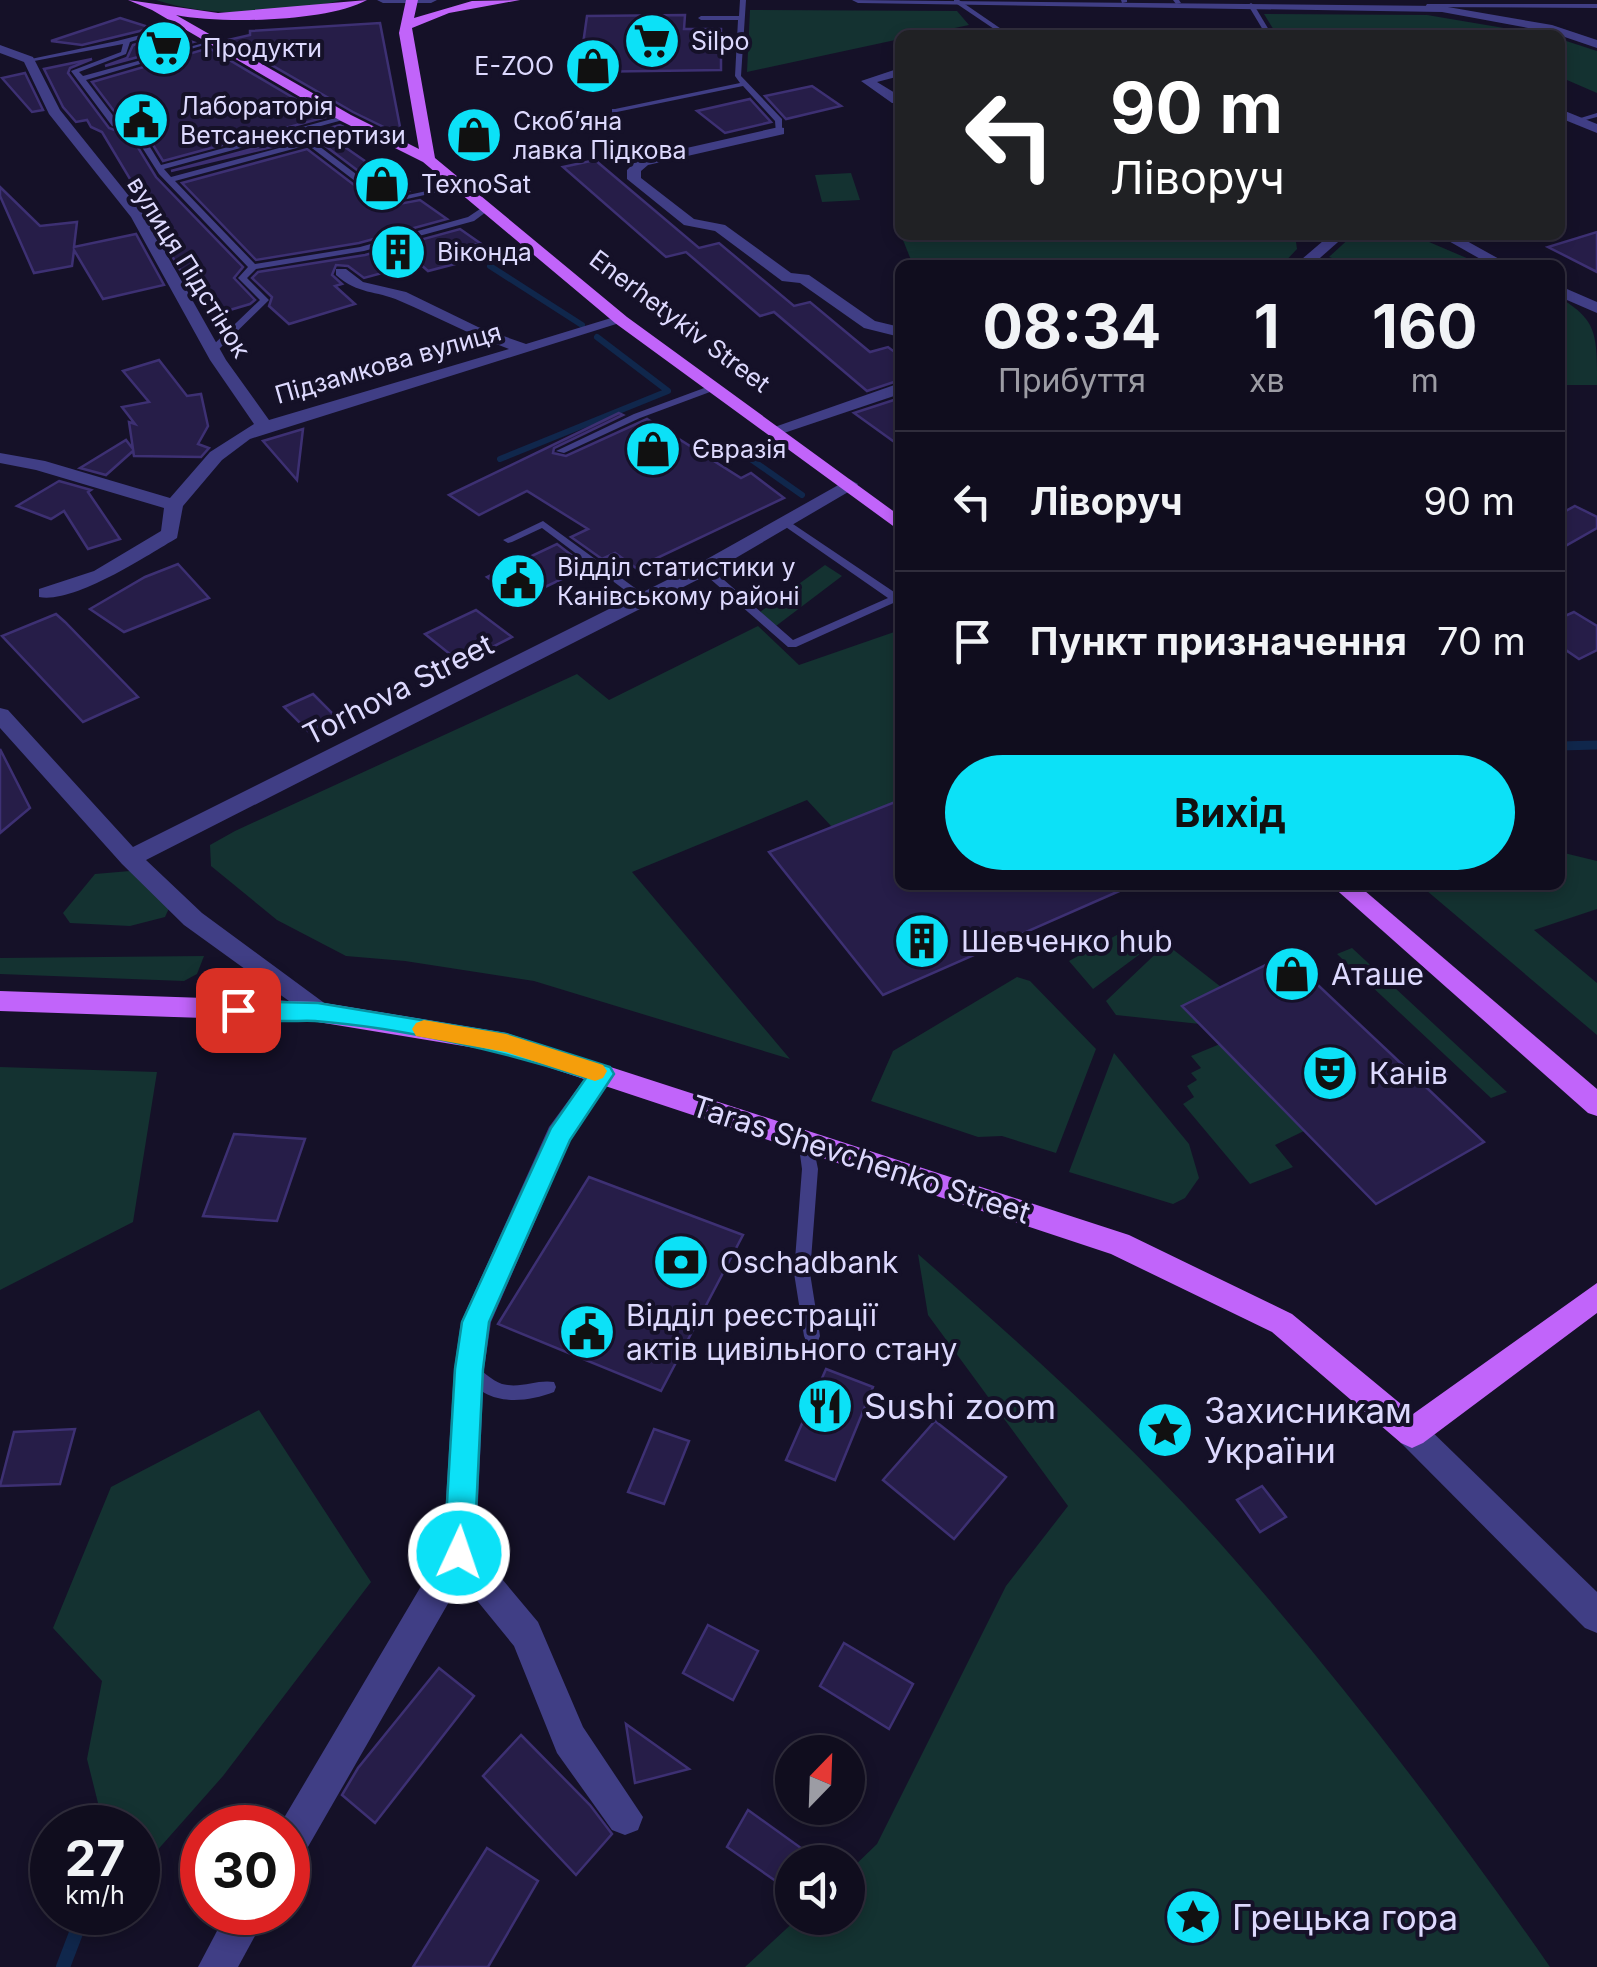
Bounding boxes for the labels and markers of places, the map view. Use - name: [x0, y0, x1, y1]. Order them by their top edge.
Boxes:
- supermarket icon: Silpo: [622, 11, 682, 71]
- supermarket icon: Продукти: [134, 18, 194, 78]
- place label: Silpo: [691, 26, 749, 56]
- place label: Продукти: [203, 33, 322, 63]
- shop icon: E-ZOO: [563, 36, 623, 96]
- place label: E-ZOO: [474, 51, 554, 81]
- public building icon: Лабораторія Ветсанекспертизи: [111, 90, 171, 150]
- place label: Лабораторія Ветсанекспертизи: [180, 91, 406, 150]
- shop icon: Скоб’яна лавка Підкова: [444, 105, 504, 165]
- place label: Скоб’яна лавка Підкова: [513, 106, 687, 165]
- shop icon: TexnoSat: [352, 154, 412, 214]
- place label: TexnoSat: [421, 169, 531, 199]
- building icon: Віконда: [368, 222, 428, 282]
- place label: Віконда: [437, 237, 532, 267]
- shop icon: Євразія: [623, 419, 683, 479]
- place label: Євразія: [692, 434, 786, 464]
- public building icon: Відділ статистики у Канівському районі: [488, 551, 548, 611]
- place label: Відділ статистики у Канівському районі: [557, 552, 800, 611]
- building icon: Шевченко hub: [892, 911, 952, 971]
- place label: Шевченко hub: [961, 923, 1173, 959]
- shop icon: Аташе: [1262, 944, 1322, 1004]
- place label: Аташе: [1331, 956, 1424, 992]
- pin: [196, 968, 281, 1053]
- theatre icon: Канів: [1300, 1043, 1360, 1103]
- place label: Канів: [1369, 1055, 1448, 1091]
- bank icon: Oschadbank: [651, 1232, 711, 1292]
- place label: Oschadbank: [720, 1244, 899, 1280]
- place label: Відділ реєстрації актів цивільного стану: [626, 1297, 958, 1367]
- public building icon: Відділ реєстрації актів цивільного стану: [557, 1302, 617, 1362]
- restaurant icon: Sushi zoom: [795, 1376, 855, 1436]
- place label: Sushi zoom: [864, 1385, 1056, 1427]
- place label: Захисникам України: [1204, 1389, 1412, 1471]
- place icon: Захисникам України: [1135, 1400, 1195, 1460]
- place icon: Грецька гора: [1163, 1887, 1223, 1947]
- place label: Грецька гора: [1232, 1896, 1458, 1938]

